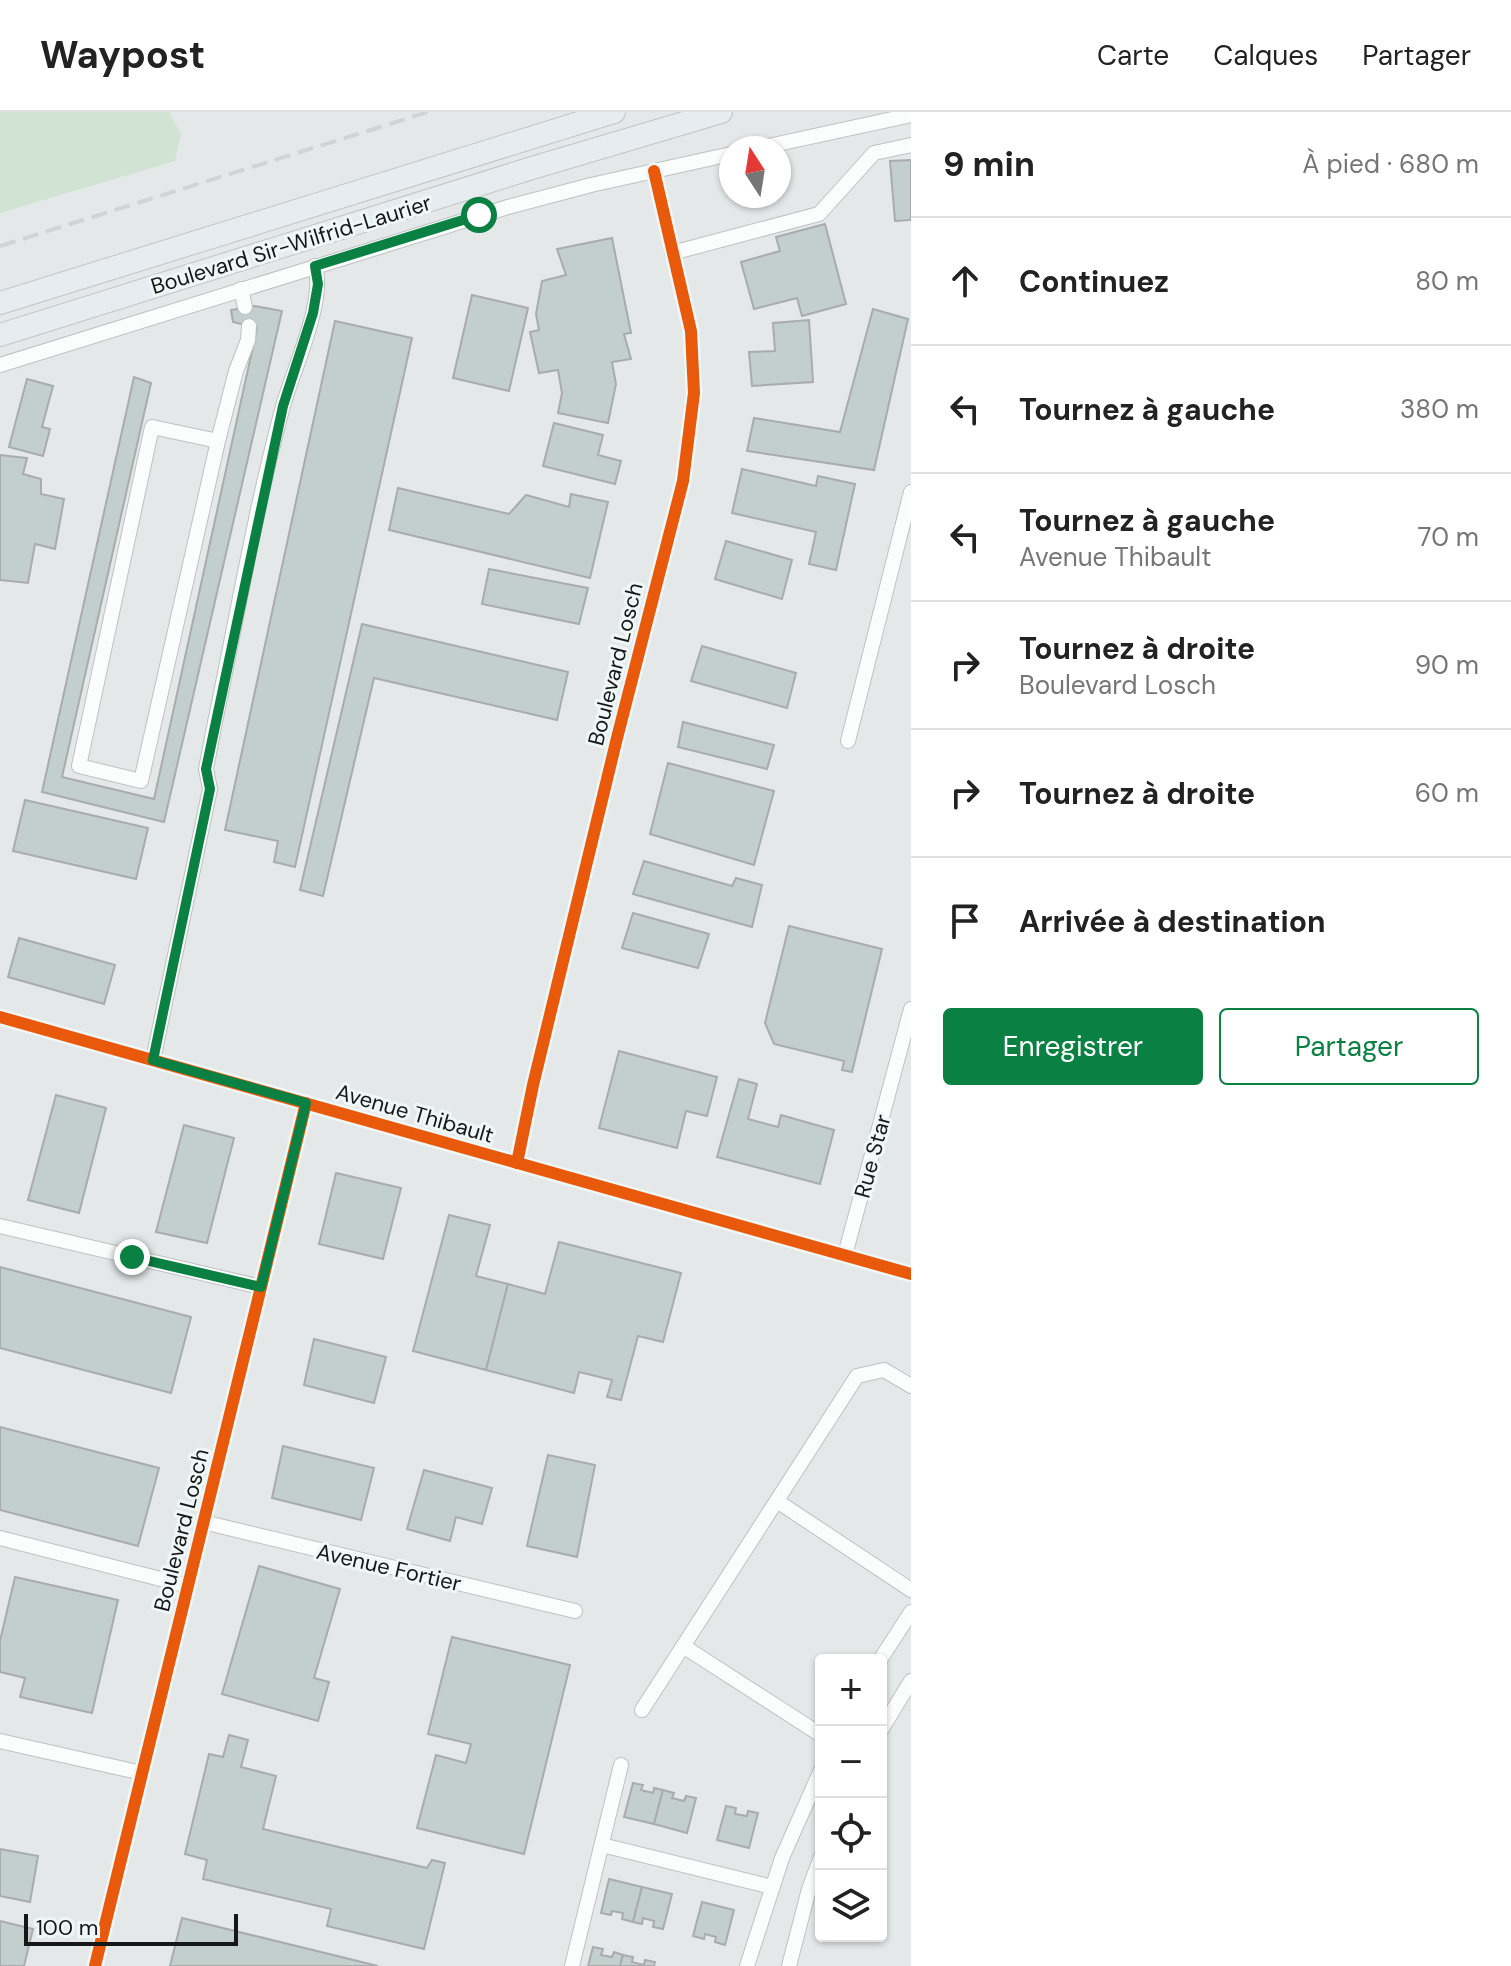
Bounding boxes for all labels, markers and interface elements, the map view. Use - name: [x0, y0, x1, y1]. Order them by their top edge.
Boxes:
- text: Waypost: [40, 30, 205, 80]
- text: Carte: [1097, 37, 1169, 74]
- text: Calques: [1213, 37, 1318, 74]
- text: Partager: [1362, 37, 1471, 74]
- north arrow: [719, 136, 791, 208]
- text: 9 min: [943, 142, 1035, 187]
- text: À pied · 680 m: [1302, 147, 1479, 181]
- street label: Boulevard Sir-Wilfrid-Laurier: [147, 188, 435, 301]
- route start: [461, 197, 497, 233]
- icon: ahead: [943, 259, 987, 303]
- text: Continuez: [1019, 262, 1169, 301]
- text: 80 m: [1415, 264, 1479, 298]
- icon: left: [943, 387, 987, 431]
- text: Tournez à gauche: [1019, 390, 1275, 429]
- text: 380 m: [1400, 392, 1479, 426]
- text: Tournez à gauche: [1019, 501, 1275, 540]
- icon: left: [943, 515, 987, 559]
- text: 70 m: [1418, 520, 1479, 554]
- text: Avenue Thibault: [1019, 540, 1211, 574]
- street label: Boulevard Losch: [581, 580, 650, 749]
- text: Tournez à droite: [1019, 629, 1255, 668]
- icon: right: [943, 643, 987, 687]
- text: 90 m: [1415, 648, 1479, 682]
- text: Boulevard Losch: [1019, 668, 1216, 702]
- icon: right: [943, 771, 987, 815]
- text: Tournez à droite: [1019, 774, 1255, 813]
- text: 60 m: [1415, 776, 1479, 810]
- icon: arrive: [943, 899, 987, 943]
- text: Arrivée à destination: [1019, 902, 1325, 941]
- button: Enregistrer: [943, 1008, 1203, 1085]
- button: Partager: [1219, 1008, 1479, 1085]
- street label: Avenue Thibault: [333, 1077, 497, 1150]
- street label: Rue Star: [847, 1111, 898, 1201]
- route end: [114, 1239, 150, 1275]
- street label: Boulevard Losch: [147, 1446, 216, 1615]
- street label: Avenue Fortier: [314, 1537, 464, 1598]
- map controls: [815, 1654, 887, 1942]
- button: +: [815, 1654, 887, 1726]
- button: −: [815, 1726, 887, 1798]
- button: locate: [815, 1798, 887, 1870]
- button: layers: [815, 1870, 887, 1942]
- scale bar: [24, 1910, 238, 1946]
- text: 100 m: [36, 1913, 98, 1942]

